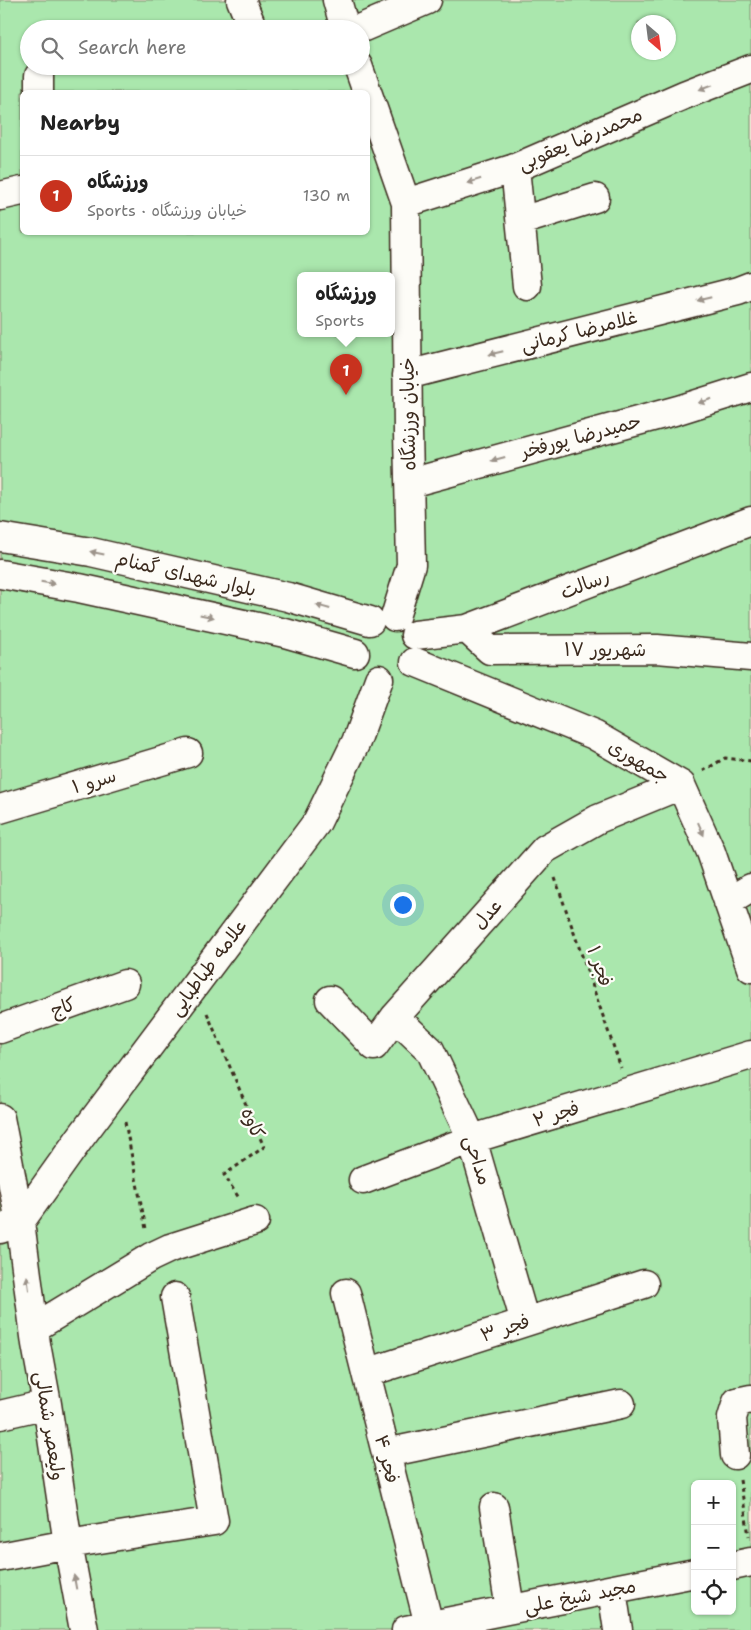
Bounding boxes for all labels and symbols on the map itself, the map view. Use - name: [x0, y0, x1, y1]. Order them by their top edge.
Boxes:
- north arrow: [631, 15, 676, 60]
- one-way arrow: [698, 83, 713, 91]
- street label: محمدرضا یعقوبی: [514, 102, 646, 176]
- one-way arrow: [467, 178, 482, 185]
- one-way arrow: [697, 296, 712, 304]
- street label: غلامرضا کرمانی: [518, 304, 640, 358]
- one-way arrow: [488, 349, 503, 357]
- pin: 1: [330, 354, 362, 395]
- street label: خیابان ورزشگاه: [395, 357, 421, 471]
- one-way arrow: [697, 398, 712, 406]
- street label: حمیدرضا پورفخر: [516, 408, 644, 465]
- one-way arrow: [490, 456, 505, 464]
- street label: بلوار شهدای گمنام: [113, 546, 259, 604]
- one-way arrow: [89, 549, 105, 557]
- street label: رسالت: [557, 563, 613, 605]
- one-way arrow: [40, 579, 56, 587]
- one-way arrow: [316, 603, 331, 611]
- one-way arrow: [199, 612, 215, 620]
- street label: ۱۷ شهریور: [564, 637, 646, 662]
- street label: جمهوری: [604, 734, 674, 788]
- street label: سرو ۱: [69, 763, 119, 799]
- one-way arrow: [697, 822, 705, 836]
- your location: [390, 892, 416, 918]
- street label: عدل: [467, 893, 507, 935]
- street label: علامه طباطبایی: [163, 913, 253, 1021]
- street label: فجر ۱: [581, 942, 619, 990]
- street label: کاج: [47, 991, 79, 1023]
- street label: فجر ۲: [530, 1095, 582, 1133]
- street label: کاوه: [235, 1104, 271, 1142]
- street label: مداحی: [458, 1132, 498, 1188]
- one-way arrow: [23, 1275, 31, 1291]
- street label: فجر ۳: [477, 1308, 533, 1348]
- street label: ولیعصر شمالی: [29, 1370, 71, 1482]
- street label: فجر ۴: [369, 1432, 405, 1486]
- street label: مجید شیخ علی: [522, 1573, 638, 1619]
- one-way arrow: [71, 1574, 79, 1590]

